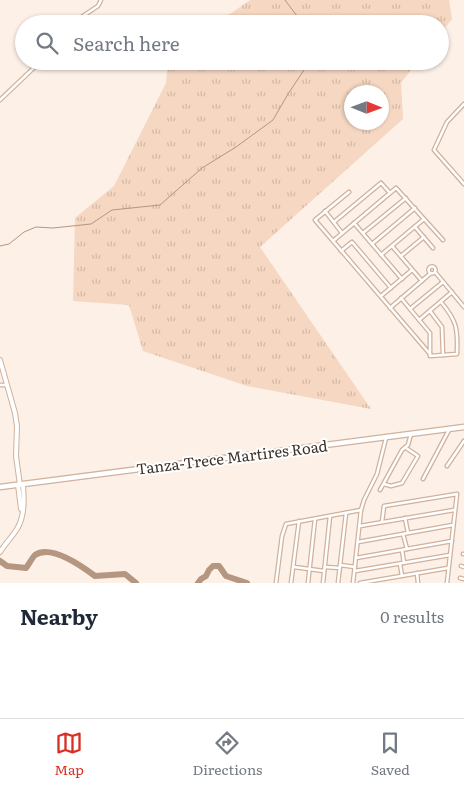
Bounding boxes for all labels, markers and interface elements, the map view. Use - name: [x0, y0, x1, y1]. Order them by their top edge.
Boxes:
- search box: [15, 15, 449, 70]
- icon: search: [33, 29, 61, 57]
- text: Search here: [73, 29, 180, 57]
- north arrow: [344, 85, 389, 130]
- street label: Tanza-Trece Martires Road: [135, 433, 329, 480]
- text: Nearby: [20, 600, 98, 631]
- text: 0 results: [380, 604, 444, 628]
- tab: Map: [54, 729, 84, 779]
- tab: Directions: [192, 729, 262, 779]
- tab: Saved: [371, 729, 410, 779]

